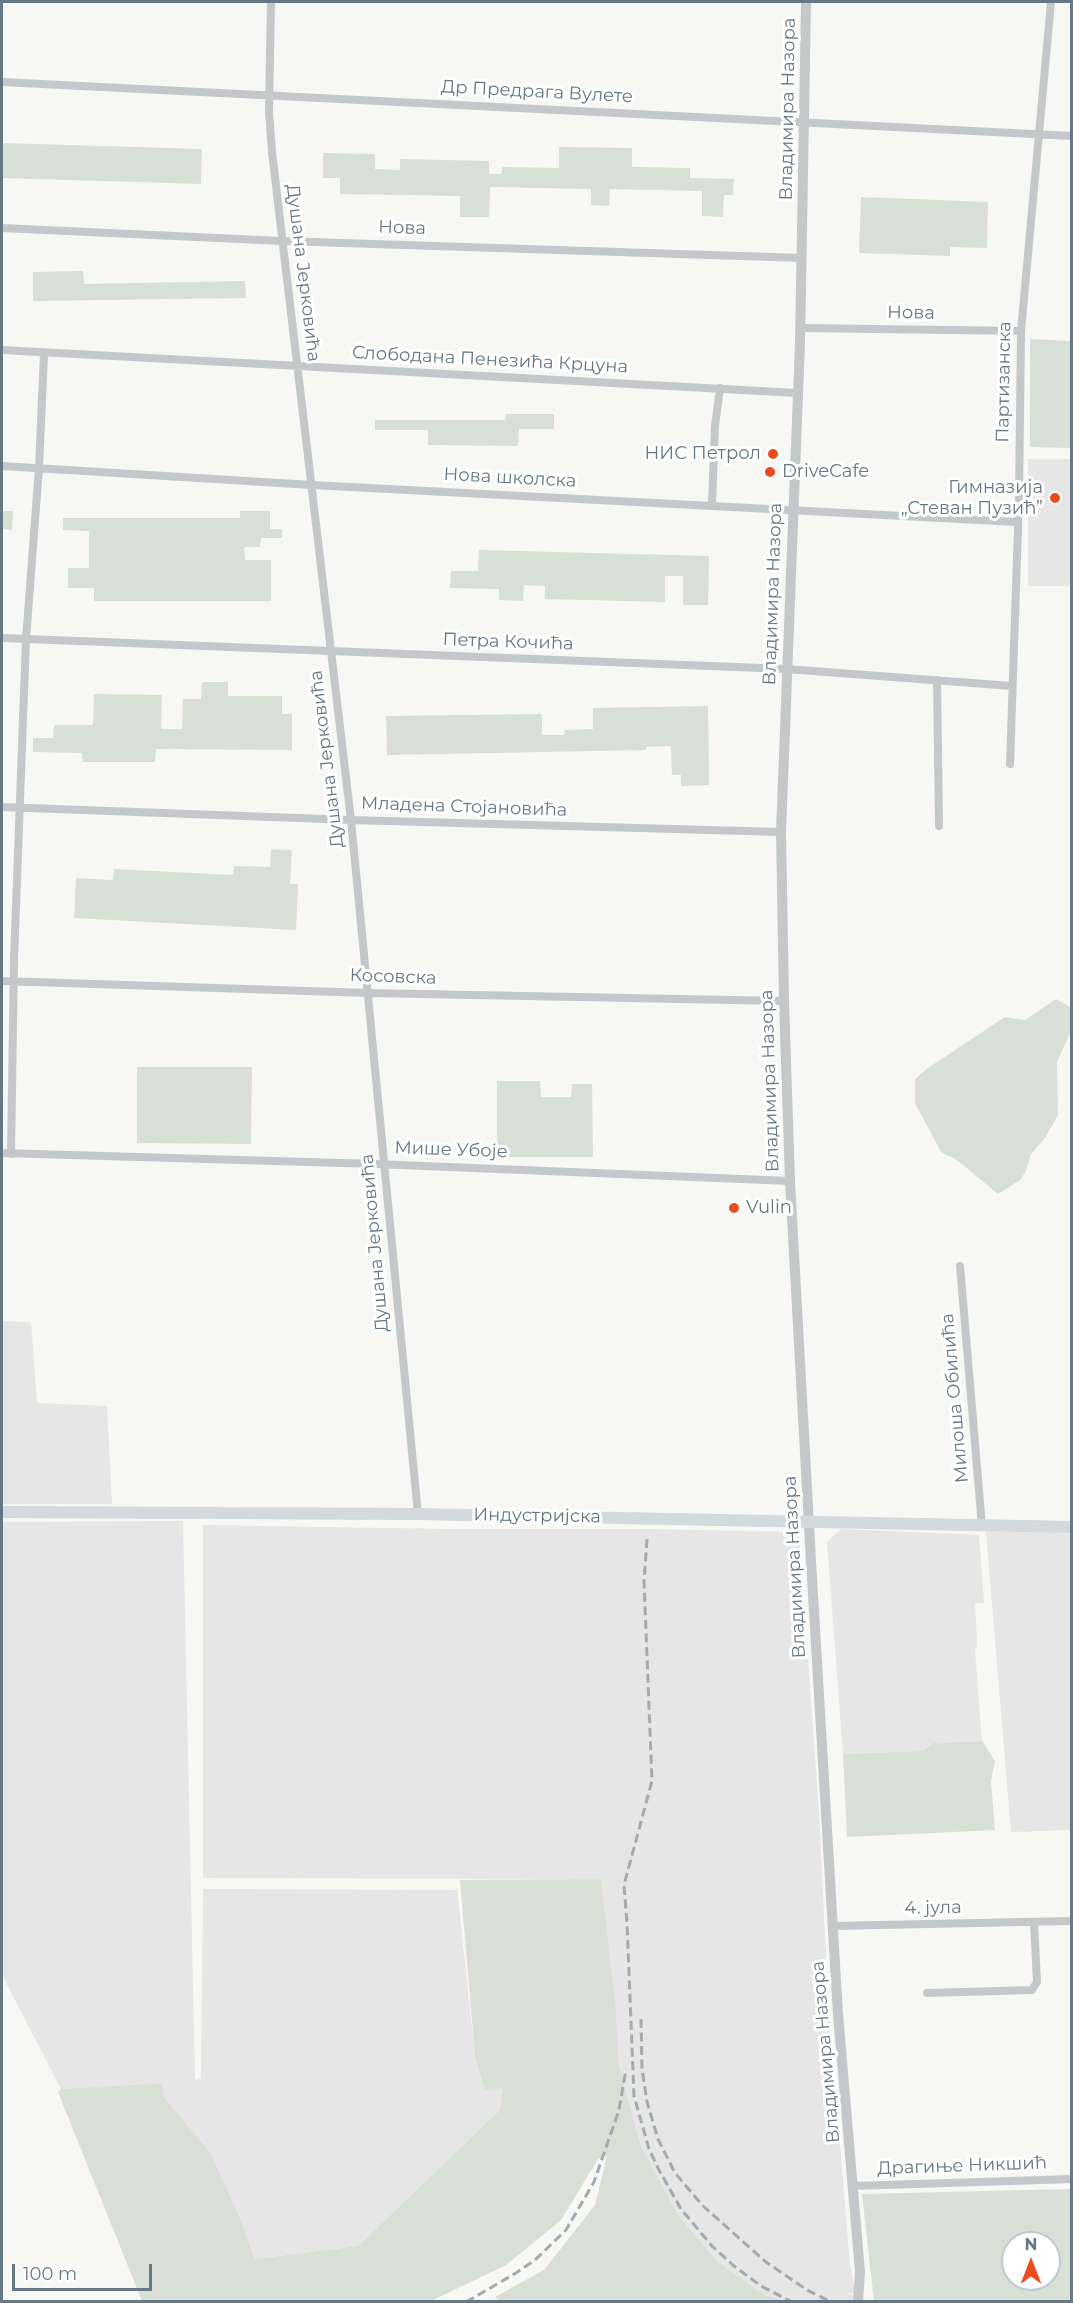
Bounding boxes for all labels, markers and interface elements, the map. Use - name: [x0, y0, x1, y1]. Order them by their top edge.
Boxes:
- street label: Владимира Назора: [776, 17, 800, 201]
- street label: Др Предрага Вулете: [440, 76, 634, 108]
- street label: Душана Јерковића: [281, 183, 325, 363]
- street label: Нова: [378, 216, 426, 240]
- street label: Нова: [887, 302, 935, 324]
- street label: Партизанска: [992, 321, 1016, 443]
- street label: Слободана Пенезића Крцуна: [351, 342, 629, 378]
- place label: НИС Петрол: [645, 443, 761, 465]
- marker: НИС Петрол: [766, 447, 780, 461]
- place label: DriveCafe: [782, 461, 869, 483]
- street label: Нова школска: [443, 464, 577, 492]
- marker: DriveCafe: [763, 465, 777, 479]
- place label: Гимназија „Стеван Пузић”: [901, 477, 1043, 520]
- marker: Гимназија „Стеван Пузић”: [1048, 491, 1062, 505]
- street label: Владимира Назора: [759, 502, 787, 686]
- street label: Петра Кочића: [442, 629, 574, 655]
- street label: Душана Јерковића: [305, 669, 349, 849]
- street label: Младена Стојановића: [360, 793, 568, 821]
- street label: Косовска: [349, 965, 437, 989]
- street label: Владимира Назора: [756, 989, 784, 1173]
- street label: Мише Убоје: [394, 1137, 508, 1163]
- street label: Душана Јерковића: [356, 1153, 394, 1333]
- place label: Vulin: [746, 1197, 792, 1219]
- marker: Vulin: [727, 1201, 741, 1215]
- street label: Милоша Обилића: [937, 1312, 973, 1484]
- street label: Владимира Назора: [779, 1475, 811, 1659]
- street label: Индустријска: [473, 1504, 601, 1528]
- street label: 4. јула: [904, 1897, 962, 1919]
- street label: Владимира Назора: [807, 1960, 845, 2144]
- street label: Драгиње Никшић: [877, 2152, 1047, 2180]
- north arrow: [1001, 2231, 1061, 2291]
- text: N: [1025, 2235, 1037, 2254]
- scale bar: [15, 2252, 154, 2290]
- text: 100 m: [23, 2263, 77, 2285]

